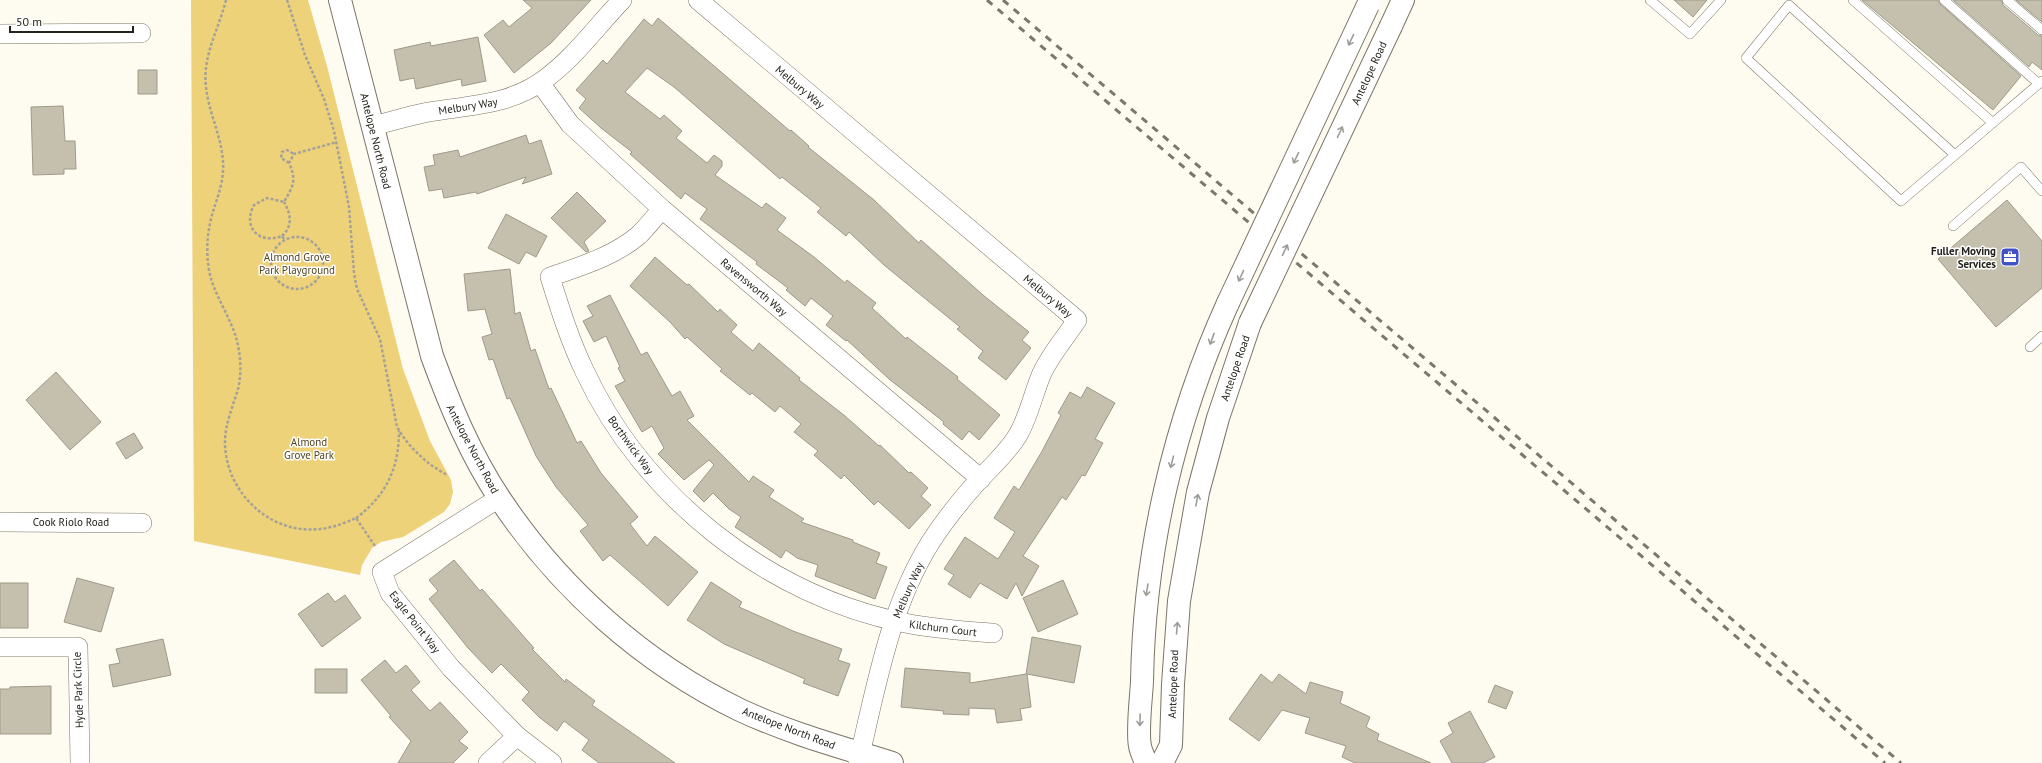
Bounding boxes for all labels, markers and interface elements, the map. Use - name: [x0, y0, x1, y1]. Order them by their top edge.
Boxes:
- scale bar: [10, 8, 133, 34]
- text: 50 m: [16, 14, 42, 29]
- one-way arrow: [1347, 34, 1354, 46]
- street label: Antelope Road: [1348, 39, 1390, 107]
- street label: Melbury Way: [773, 62, 828, 112]
- street label: Antelope North Road: [357, 91, 395, 191]
- street label: Melbury Way: [437, 94, 499, 118]
- one-way arrow: [1337, 127, 1345, 139]
- one-way arrow: [1292, 152, 1299, 164]
- one-way arrow: [1282, 244, 1289, 256]
- place label: Fuller Moving Services: [1931, 244, 1996, 271]
- office icon: Fuller Moving Services: [1999, 246, 2021, 268]
- park label: Almond Grove Park Playground: [259, 250, 335, 277]
- street label: Ravensworth Way: [718, 255, 791, 320]
- one-way arrow: [1237, 269, 1244, 281]
- street label: Melbury Way: [1021, 271, 1076, 321]
- one-way arrow: [1208, 333, 1216, 345]
- street label: Antelope Road: [1217, 333, 1253, 403]
- street label: Antelope North Road: [444, 402, 502, 496]
- street label: Borthwick Way: [605, 413, 657, 478]
- park label: Almond Grove Park: [284, 435, 335, 462]
- one-way arrow: [1168, 456, 1175, 469]
- one-way arrow: [1193, 494, 1201, 507]
- street label: Cook Riolo Road: [33, 515, 109, 529]
- street label: Melbury Way: [889, 559, 927, 620]
- one-way arrow: [1143, 583, 1151, 596]
- street label: Eagle Point Way: [386, 588, 444, 657]
- street label: Kilchurn Court: [908, 617, 978, 639]
- one-way arrow: [1173, 622, 1180, 635]
- street label: Antelope Road: [1165, 649, 1181, 718]
- street label: Hyde Park Circle: [70, 651, 86, 728]
- street label: Antelope North Road: [740, 704, 838, 752]
- one-way arrow: [1137, 713, 1144, 726]

